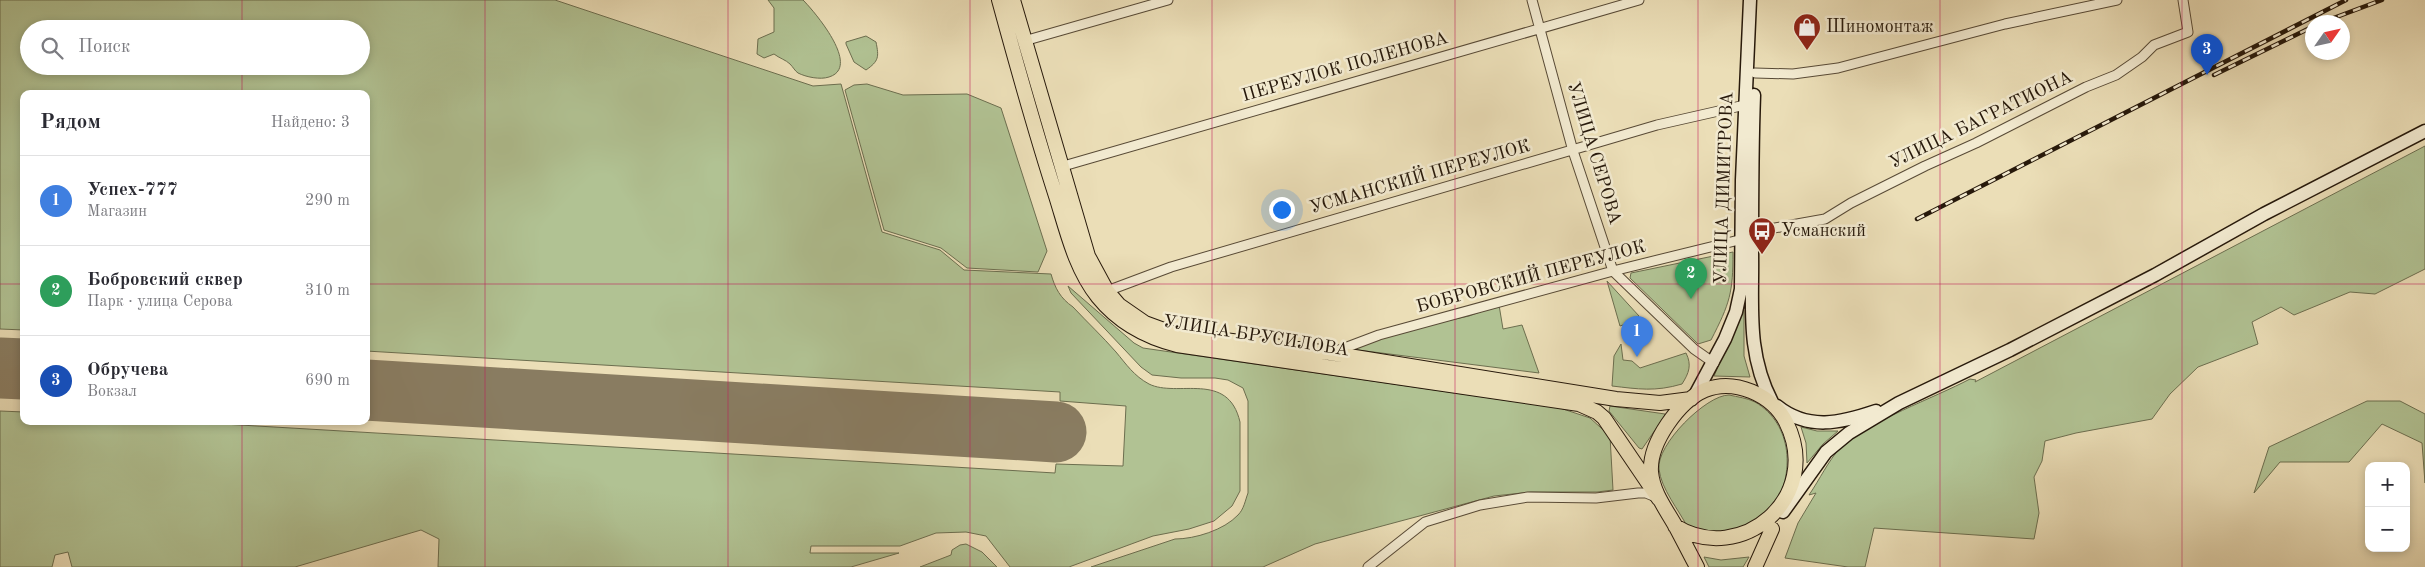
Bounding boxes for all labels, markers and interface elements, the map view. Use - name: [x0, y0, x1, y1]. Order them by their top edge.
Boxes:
- shop icon: Шиномонтаж: [1792, 12, 1822, 51]
- north arrow: [2305, 15, 2350, 60]
- place label: Шиномонтаж: [1826, 18, 1934, 36]
- search box: [20, 20, 370, 75]
- street label: ПЕРЕУЛОК ПОЛЕНОВА: [1240, 29, 1450, 105]
- icon: search: [38, 34, 66, 62]
- pin: 3: [2191, 34, 2223, 75]
- text: Поиск: [78, 38, 130, 57]
- street label: УЛИЦА БАГРАТИОНА: [1887, 68, 2076, 172]
- street label: УЛИЦА СЕРОВА: [1564, 80, 1624, 227]
- street label: УЛИЦА ДИМИТРОВА: [1712, 91, 1736, 285]
- text: Рядом: [40, 112, 101, 133]
- text: Найдено: 3: [271, 115, 350, 131]
- street label: УСМАНСКИЙ ПЕРЕУЛОК: [1306, 133, 1532, 217]
- text: Успех-777: [87, 181, 178, 200]
- text: 1: [51, 193, 61, 209]
- text: 290 m: [305, 193, 350, 209]
- your location: [1269, 197, 1295, 223]
- text: Магазин: [87, 204, 147, 220]
- bus stop icon: Усманский: [1747, 216, 1777, 255]
- place label: Усманский: [1781, 222, 1866, 240]
- street label: БОБРОВСКИЙ ПЕРЕУЛОК: [1413, 234, 1648, 316]
- pin: 2: [1675, 258, 1707, 299]
- text: Бобровский сквер: [87, 271, 243, 290]
- text: 2: [51, 283, 61, 299]
- text: 310 m: [305, 283, 350, 299]
- text: Парк · улица Серова: [87, 294, 233, 310]
- street label: УЛИЦА БРУСИЛОВА: [1162, 312, 1351, 360]
- pin: 1: [1621, 316, 1653, 357]
- text: Обручева: [87, 361, 169, 380]
- text: 3: [51, 373, 61, 389]
- text: 690 m: [305, 373, 350, 389]
- text: Вокзал: [87, 384, 137, 400]
- map controls: [2365, 462, 2410, 552]
- button: +: [2365, 462, 2410, 507]
- button: −: [2365, 507, 2410, 552]

